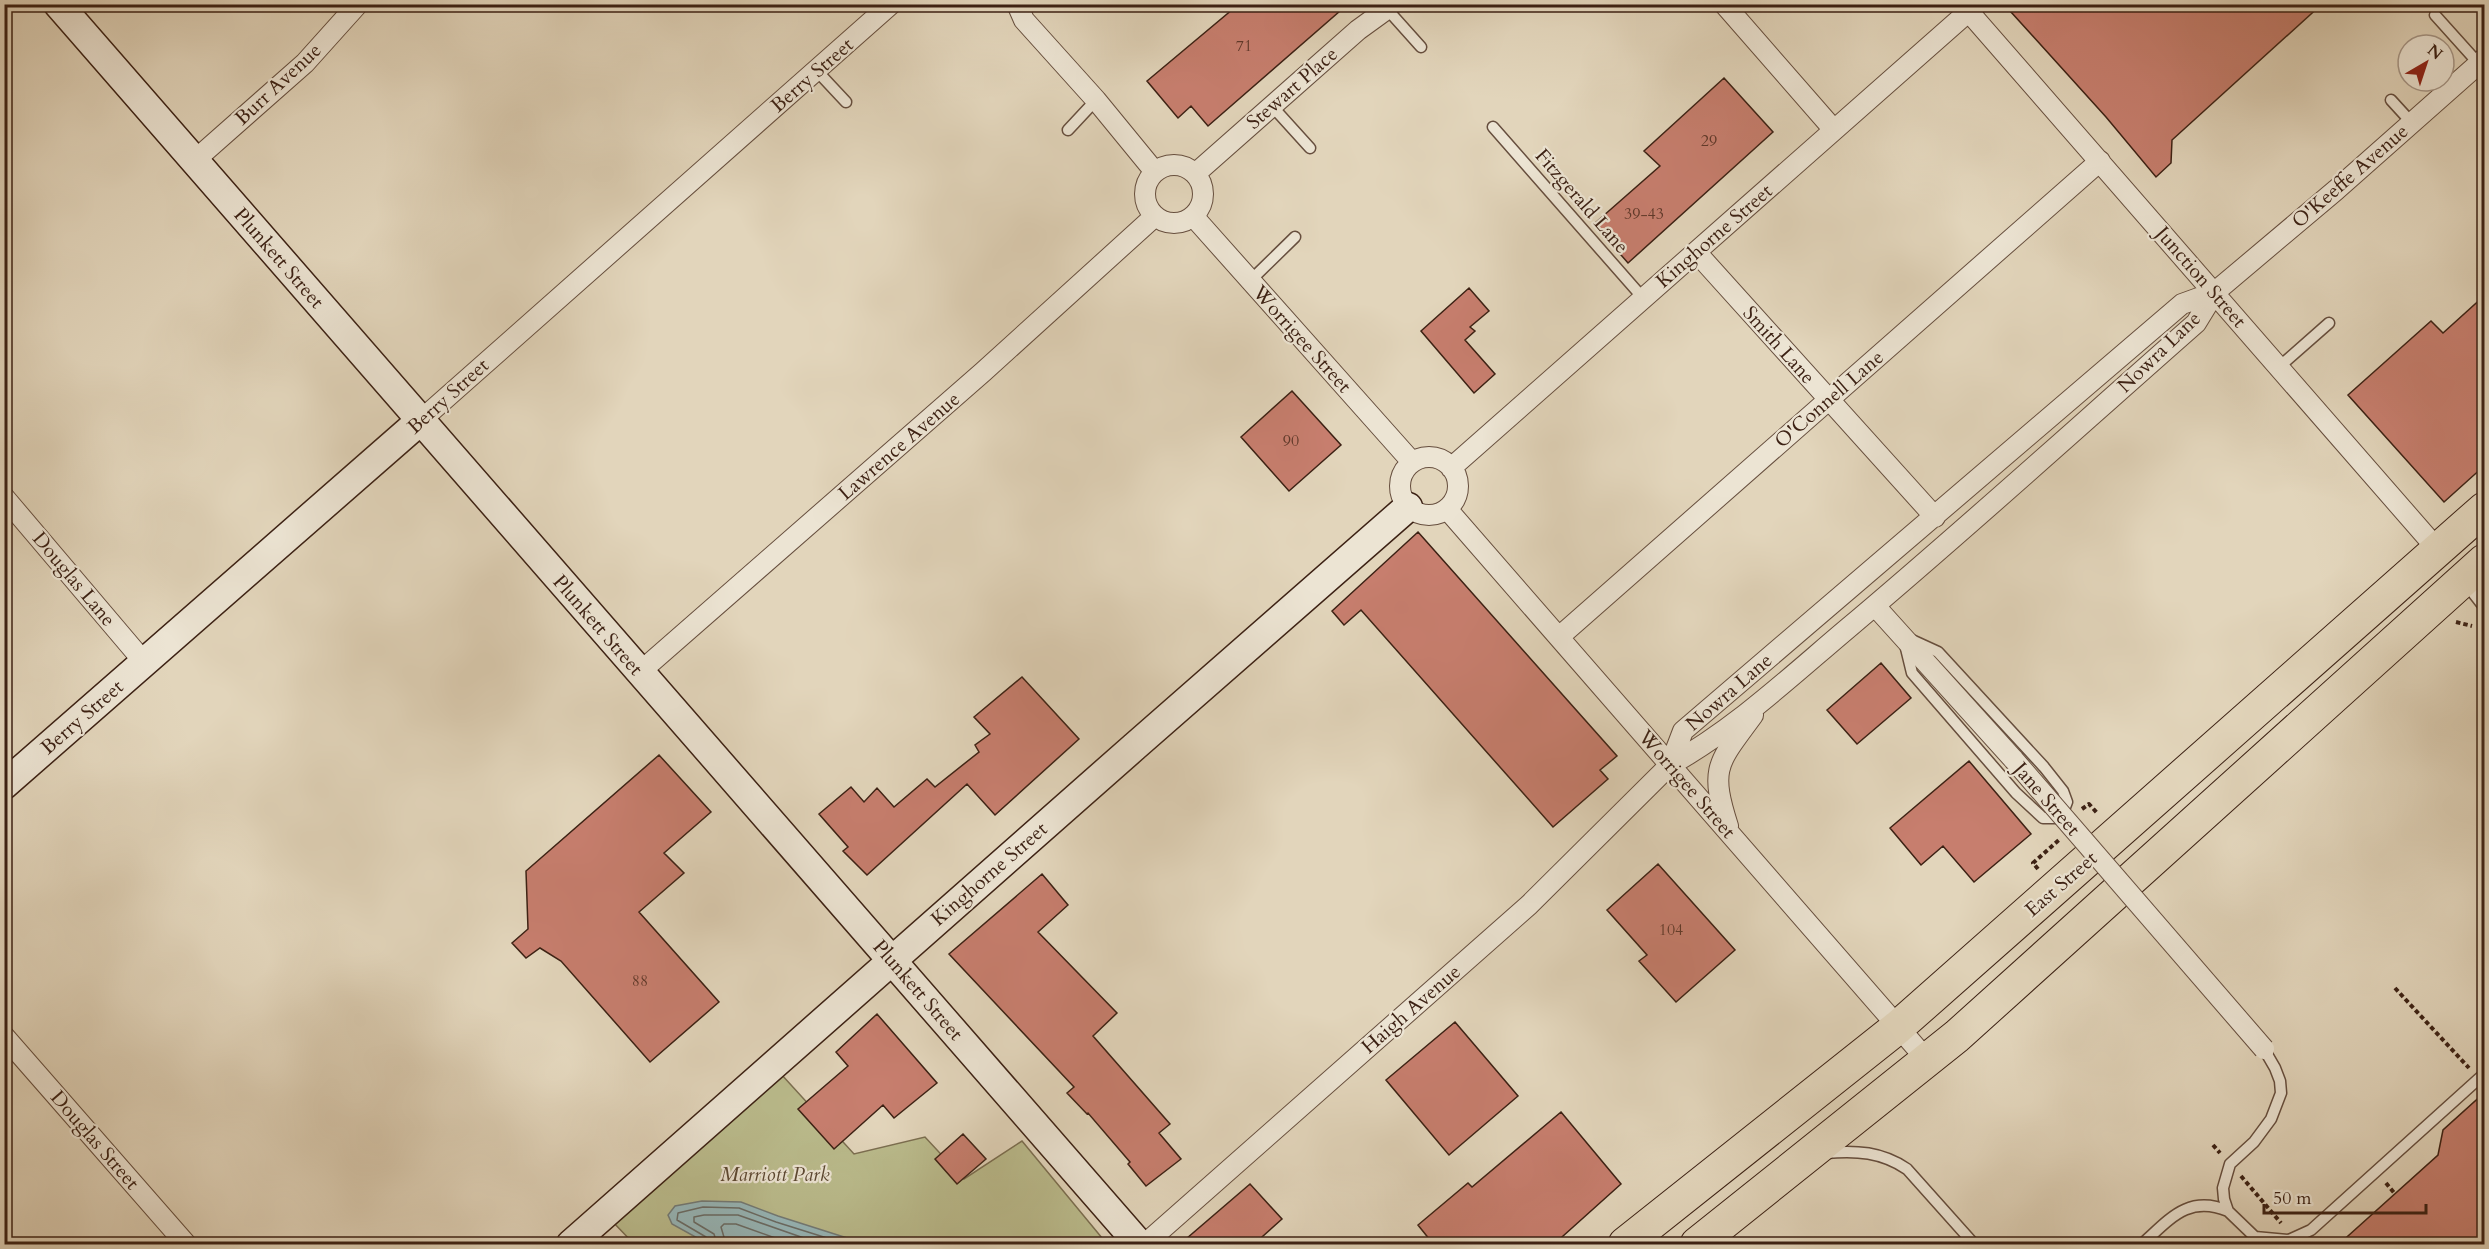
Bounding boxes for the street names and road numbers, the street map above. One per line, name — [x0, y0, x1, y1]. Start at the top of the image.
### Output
street label: Berry Street — [765, 31, 860, 118]
street label: Burr Avenue — [229, 37, 327, 131]
street label: Stewart Place — [1241, 41, 1343, 135]
street label: O'Keeffe Avenue — [2286, 118, 2414, 234]
street label: Fitzgerald Lane — [1529, 143, 1635, 259]
street label: Kinghorne Street — [1650, 177, 1779, 294]
street label: Plunkett Street — [228, 202, 331, 315]
street label: Junction Street — [2148, 218, 2253, 334]
street label: Worrigee Street — [1246, 279, 1358, 399]
street label: Smith Lane — [1737, 300, 1821, 390]
street label: Nowra Lane — [2111, 305, 2207, 399]
street label: O'Connell Lane — [1769, 344, 1889, 454]
street label: Berry Street — [401, 352, 495, 440]
street label: Lawrence Avenue — [832, 386, 966, 506]
street label: Douglas Lane — [26, 526, 122, 632]
street label: Plunkett Street — [547, 569, 650, 682]
street label: Nowra Lane — [1680, 647, 1778, 737]
street label: Berry Street — [35, 673, 130, 760]
street label: Worrigee Street — [1632, 723, 1742, 845]
street label: Jane Street — [2006, 754, 2087, 842]
street label: Kinghorne Street — [925, 815, 1054, 932]
street label: East Street — [2019, 845, 2103, 923]
street label: Plunkett Street — [867, 934, 970, 1047]
street label: Haigh Avenue — [1356, 958, 1466, 1060]
street label: Douglas Street — [44, 1085, 146, 1196]

